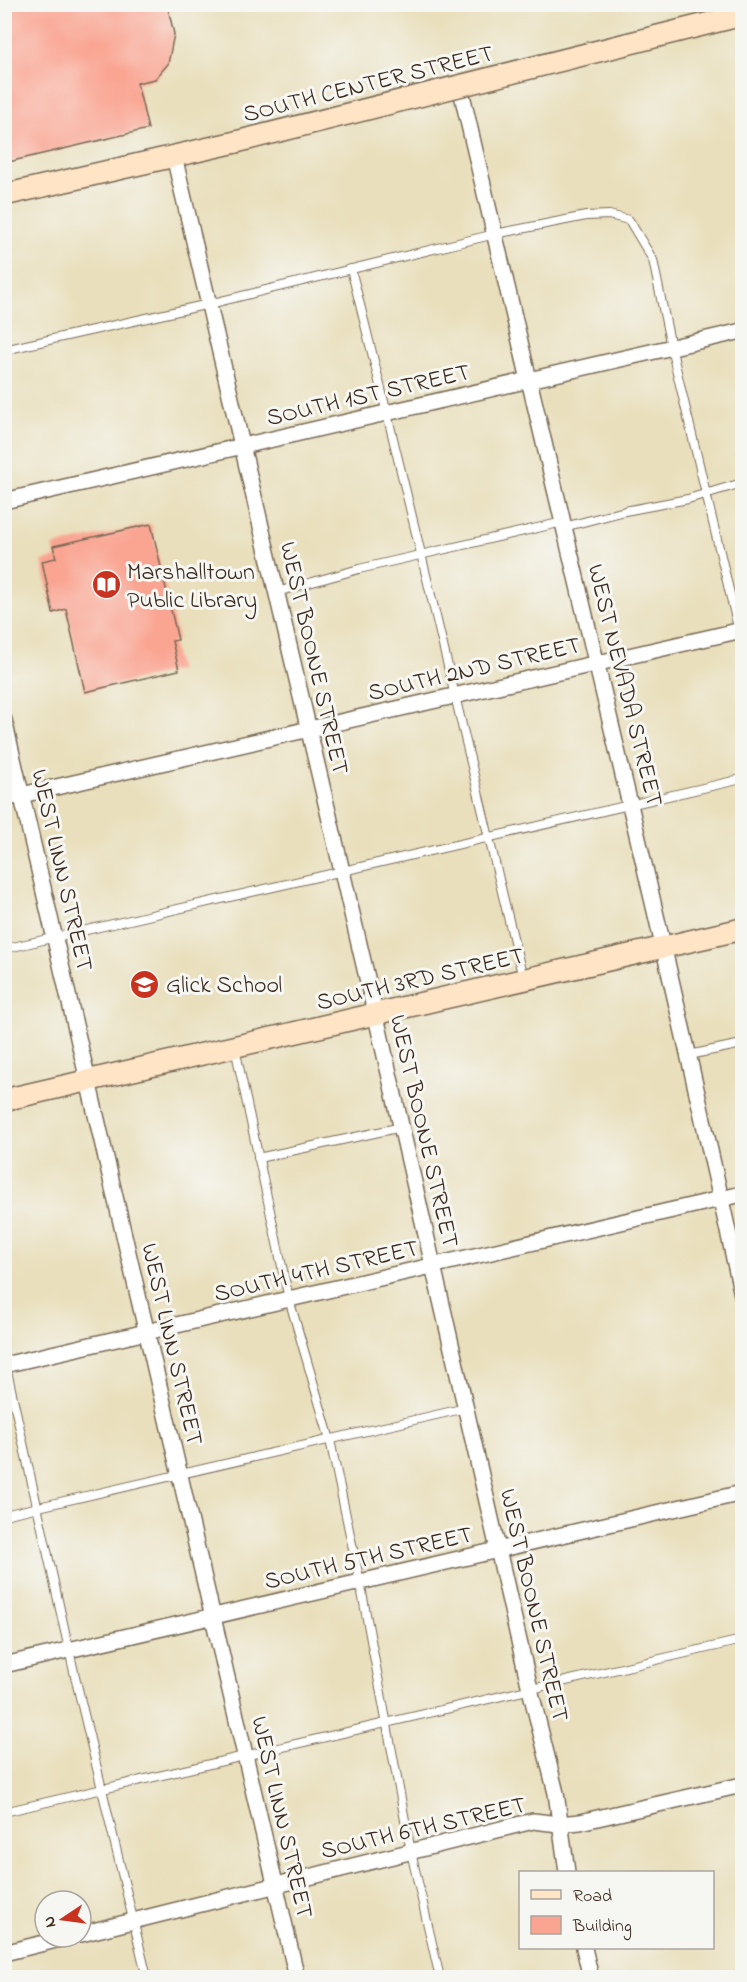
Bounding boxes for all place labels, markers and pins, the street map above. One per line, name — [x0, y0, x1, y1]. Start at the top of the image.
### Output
place label: Marshalltown Public Library — [127, 556, 257, 620]
library icon: Marshalltown Public Library — [90, 569, 122, 601]
school or university icon: Glick School — [129, 968, 161, 1000]
place label: Glick School — [166, 969, 282, 1004]

